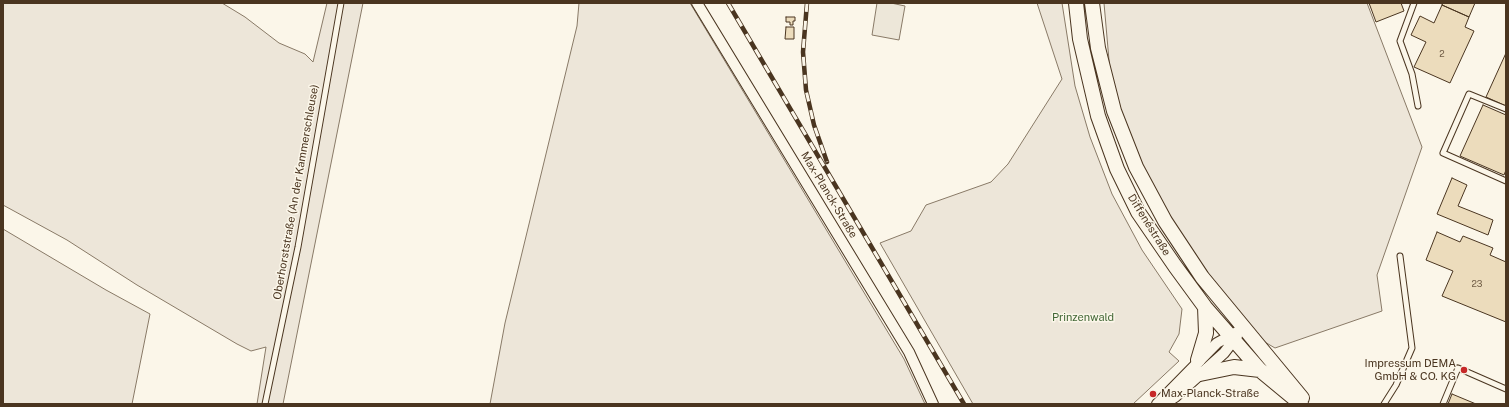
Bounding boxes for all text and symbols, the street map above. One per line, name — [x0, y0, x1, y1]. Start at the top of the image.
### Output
house number: 2 — [1439, 49, 1445, 59]
street label: Oberhorststraße (An der Kammerschleuse) — [271, 83, 321, 301]
street label: Max-Planck-Straße — [798, 149, 860, 241]
street label: Diffenéstraße — [1125, 192, 1173, 258]
house number: 23 — [1471, 279, 1483, 289]
park label: Prinzenwald — [1052, 311, 1114, 325]
place label: Impressum DEMA GmbH & CO. KG — [1365, 357, 1456, 383]
marker: Impressum DEMA GmbH & CO. KG — [1459, 365, 1469, 375]
place label: Max-Planck-Straße — [1161, 387, 1259, 401]
marker: Max-Planck-Straße — [1148, 389, 1158, 399]

